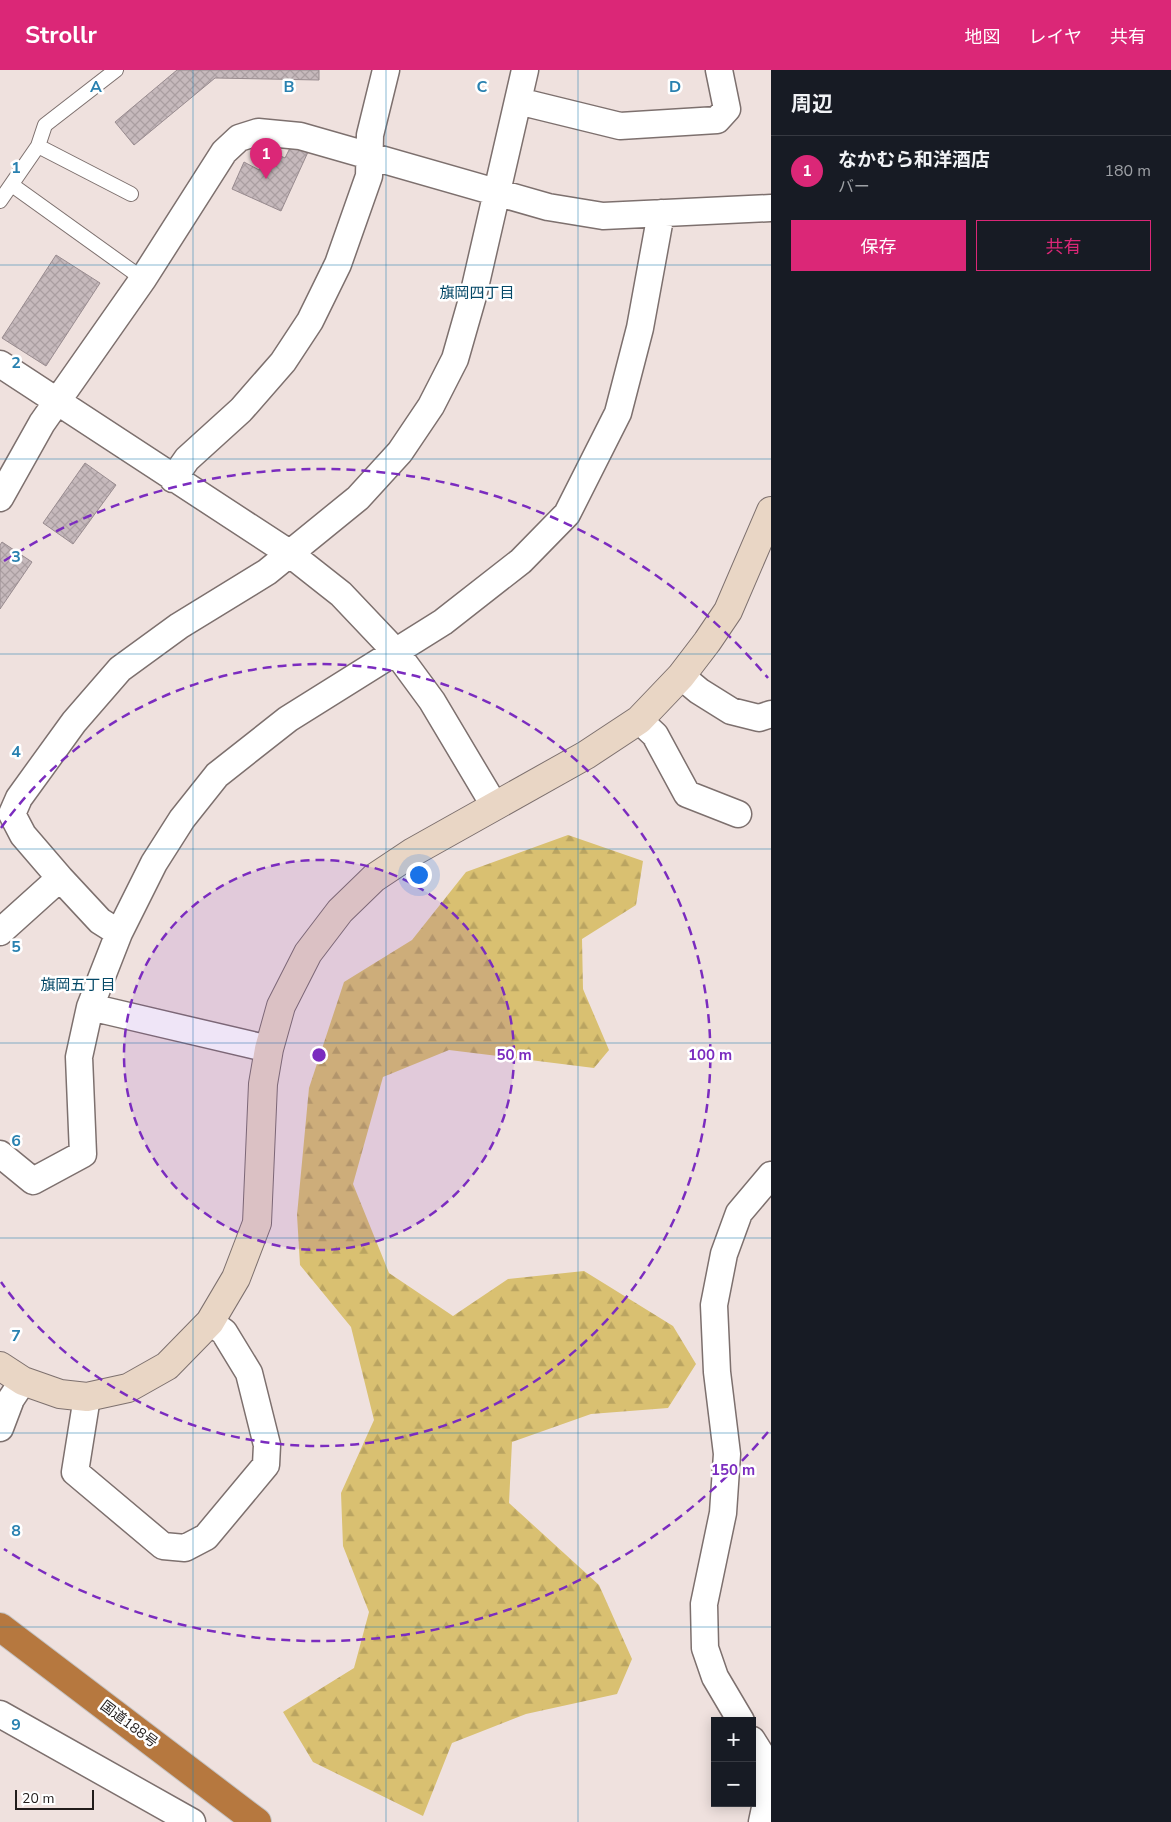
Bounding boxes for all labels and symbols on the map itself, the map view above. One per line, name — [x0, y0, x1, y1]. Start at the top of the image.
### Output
text: A — [90, 76, 102, 98]
text: B — [283, 76, 295, 98]
text: C — [477, 76, 488, 98]
text: D — [669, 76, 681, 98]
pin: 1 — [250, 138, 282, 179]
text: 1 — [11, 157, 21, 179]
district label: 旗岡四丁目 — [439, 283, 515, 303]
text: 2 — [11, 352, 21, 374]
text: 3 — [11, 546, 21, 568]
text: 4 — [11, 741, 21, 763]
your location — [406, 862, 432, 888]
text: 5 — [11, 936, 21, 958]
district label: 旗岡五丁目 — [40, 975, 116, 995]
text: 50 m — [496, 1045, 532, 1065]
text: 100 m — [688, 1045, 732, 1065]
centre of rings — [310, 1046, 328, 1064]
text: 6 — [11, 1130, 21, 1152]
text: 7 — [11, 1325, 21, 1347]
text: 150 m — [711, 1460, 755, 1480]
text: 8 — [11, 1520, 21, 1542]
street label: 国道188号 — [96, 1696, 162, 1752]
text: 9 — [11, 1714, 21, 1736]
scale bar — [15, 1787, 94, 1810]

